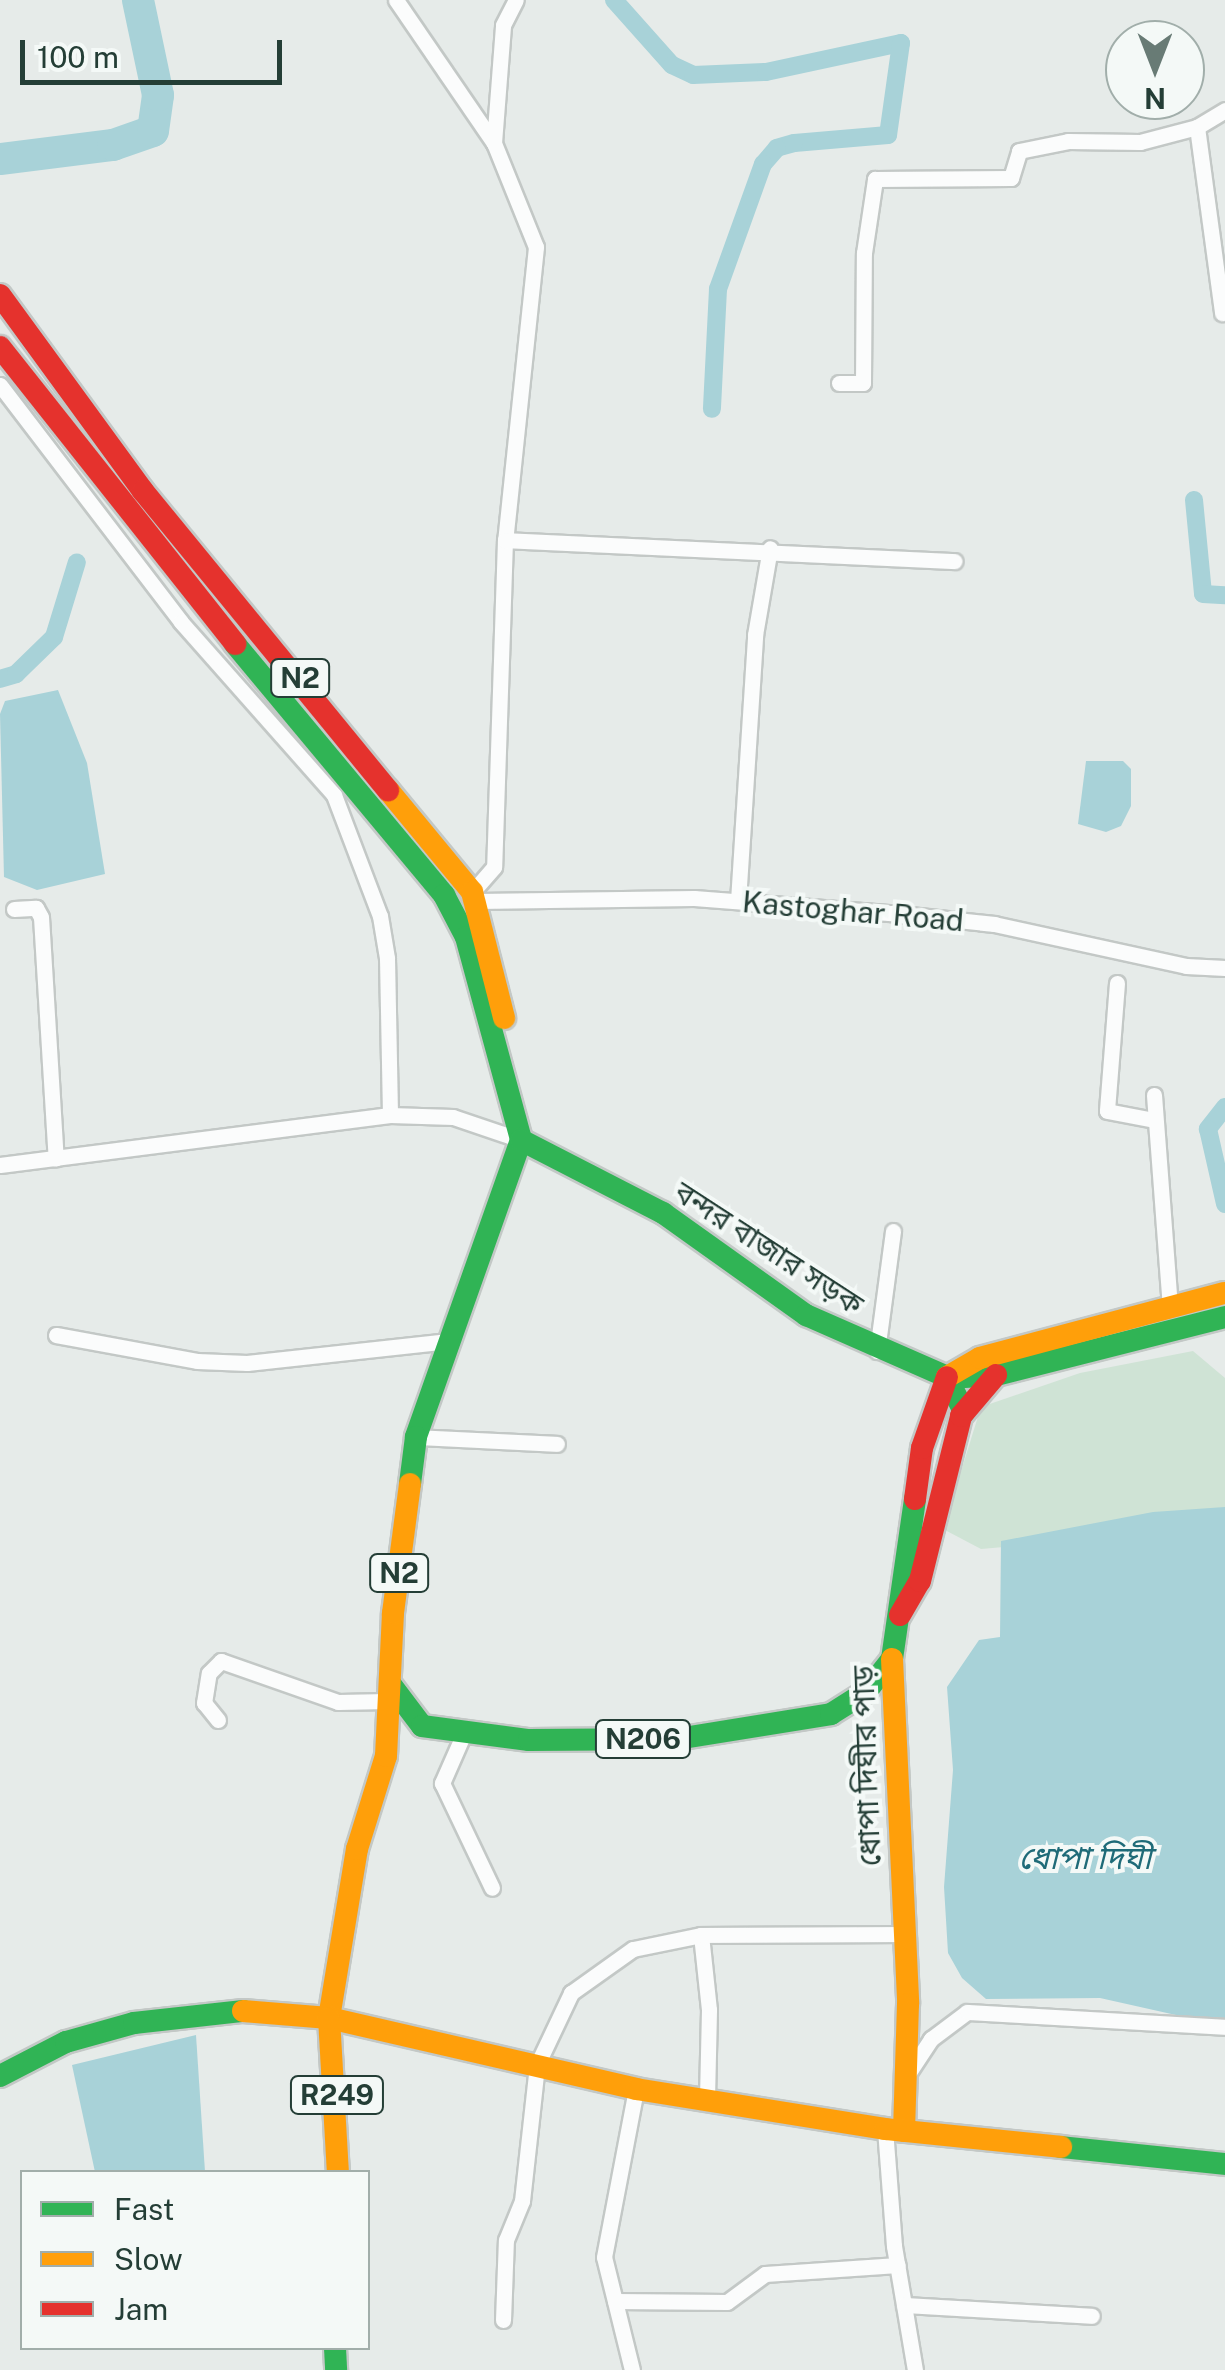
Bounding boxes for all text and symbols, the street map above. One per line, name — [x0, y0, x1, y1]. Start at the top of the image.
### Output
scale bar — [25, 20, 288, 82]
north arrow — [1105, 20, 1205, 120]
text: 100 m — [37, 39, 119, 75]
text: N — [1144, 82, 1166, 115]
road number: N2 — [270, 655, 330, 701]
street label: Kastoghar Road — [741, 883, 965, 939]
street label: বন্দর বাজার সড়ক — [668, 1174, 870, 1322]
road number: N2 — [369, 1550, 429, 1596]
street label: ধোপা দিঘীর পাড় — [845, 1665, 887, 1867]
road number: N206 — [593, 1716, 693, 1762]
water label: ধোপা দিঘী — [1019, 1839, 1151, 1877]
road number: R249 — [290, 2072, 384, 2118]
legend — [20, 2170, 370, 2350]
text: Fast — [114, 2191, 174, 2227]
text: Slow — [114, 2241, 183, 2277]
text: Jam — [114, 2291, 168, 2327]

